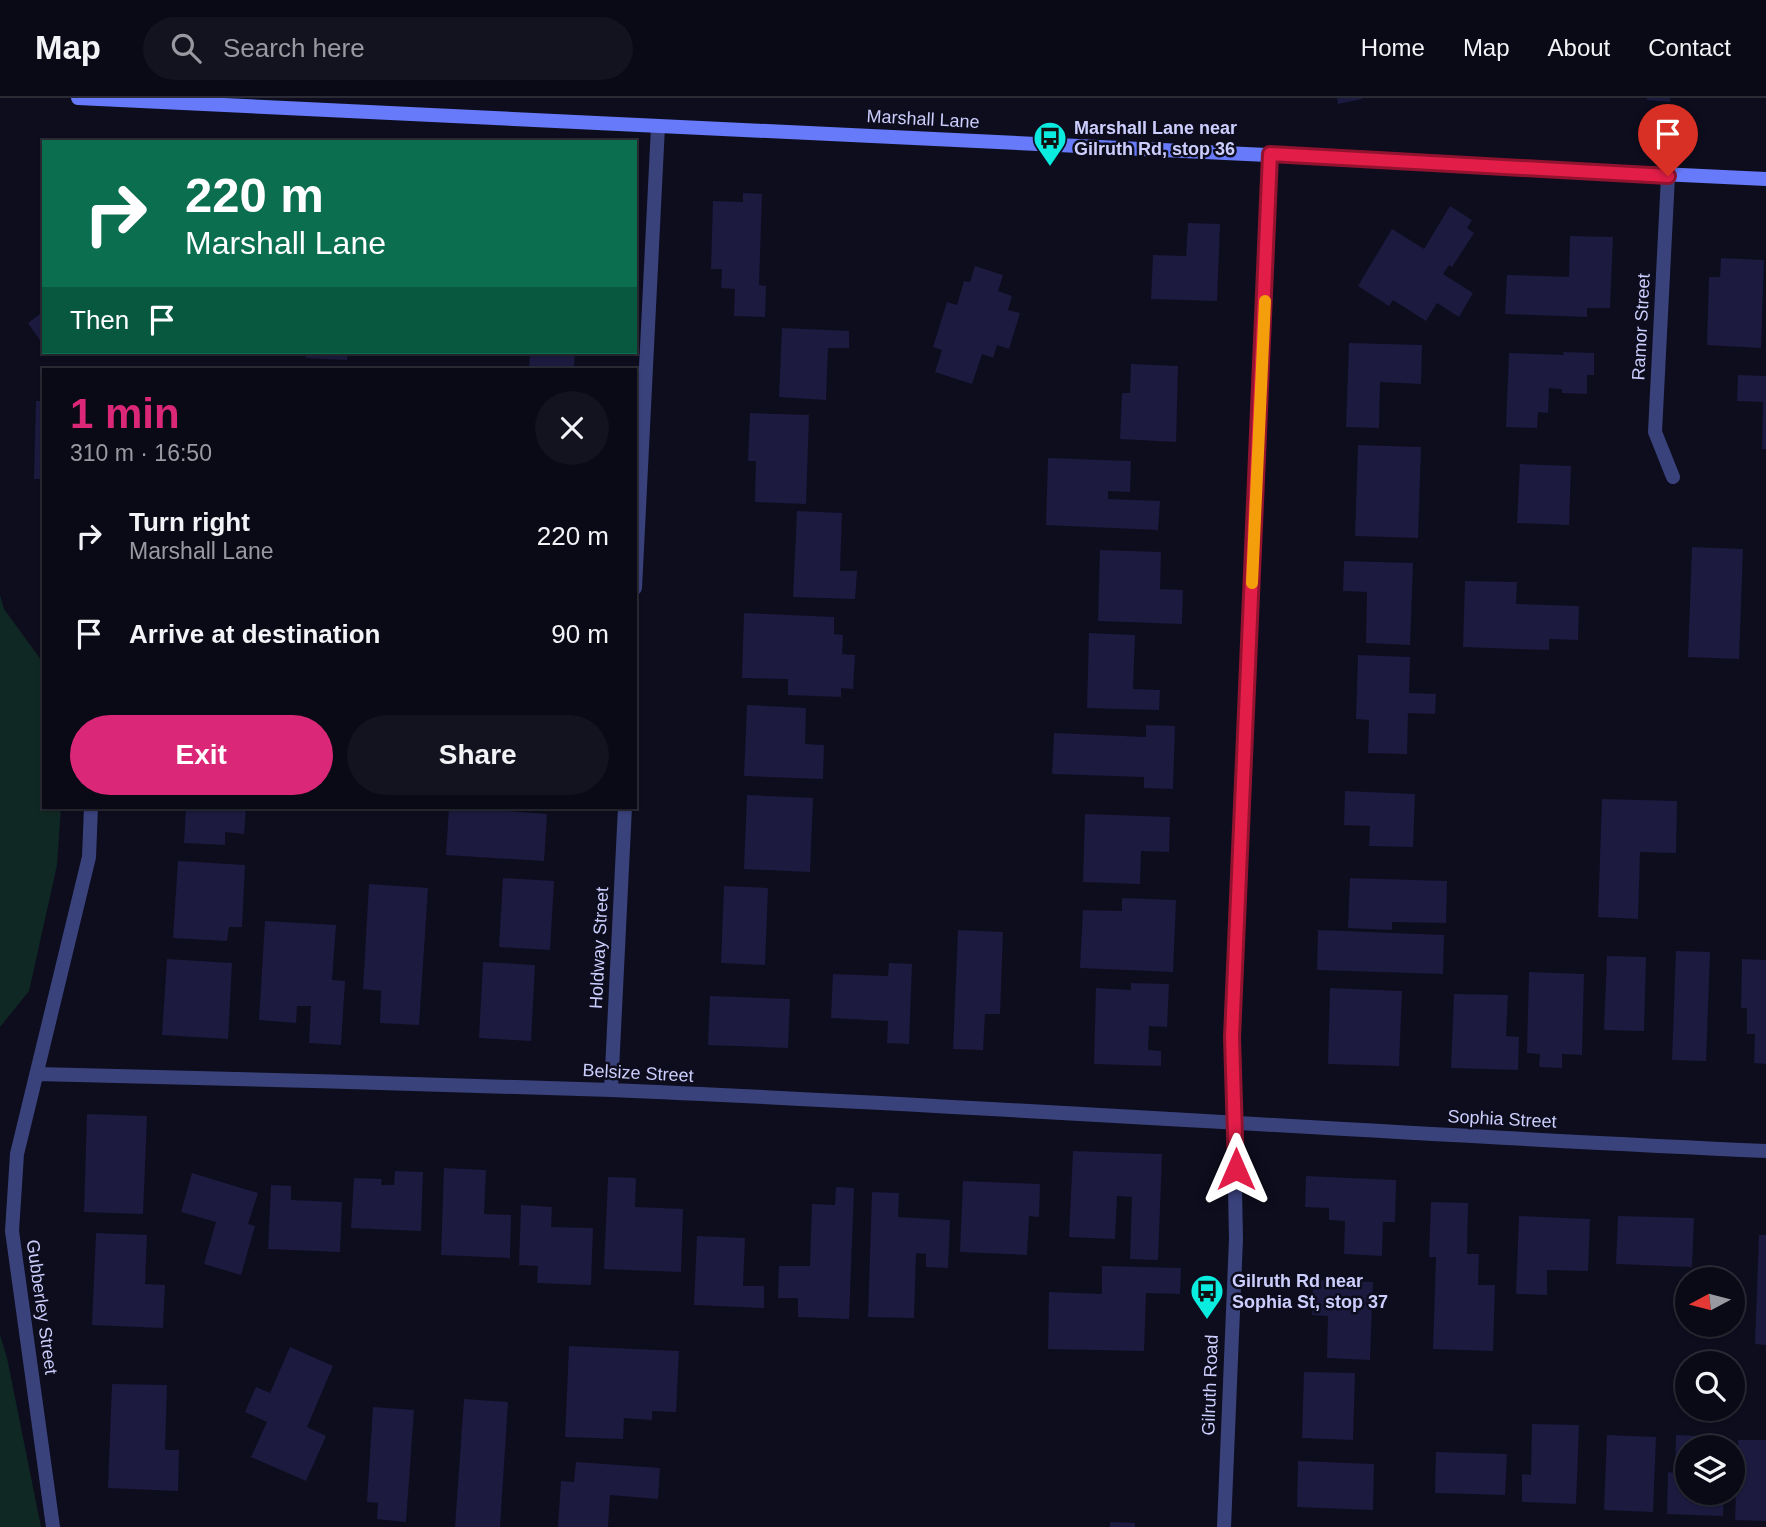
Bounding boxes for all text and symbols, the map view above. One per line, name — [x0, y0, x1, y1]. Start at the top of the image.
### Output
search box — [143, 17, 633, 80]
text: Map — [35, 29, 101, 66]
icon: search — [167, 29, 205, 67]
text: Search here — [223, 33, 365, 63]
text: Home — [1361, 34, 1425, 61]
text: Map — [1463, 34, 1510, 61]
text: About — [1548, 34, 1610, 61]
text: Contact — [1648, 34, 1731, 61]
pin — [1638, 104, 1698, 176]
street label: Marshall Lane — [866, 106, 980, 132]
icon: arrive — [1649, 115, 1687, 153]
place label: Marshall Lane near Gilruth Rd, stop 36 — [1074, 118, 1237, 159]
bus stop icon: Marshall Lane near Gilruth Rd, stop 36 — [1031, 119, 1069, 168]
icon: right — [70, 168, 161, 259]
text: 220 m — [185, 168, 324, 222]
text: Marshall Lane — [185, 225, 386, 261]
street label: Ramor Street — [1628, 273, 1654, 381]
icon: arrive — [143, 301, 181, 339]
text: Then — [70, 305, 129, 335]
text: 1 min — [70, 390, 180, 437]
button: close — [535, 391, 609, 465]
text: 310 m · 16:50 — [70, 440, 212, 466]
text: Turn right — [129, 507, 250, 537]
icon: right — [70, 517, 108, 555]
text: 220 m — [537, 521, 609, 551]
text: Marshall Lane — [129, 538, 273, 564]
icon: arrive — [70, 615, 108, 653]
text: Arrive at destination — [129, 619, 380, 649]
text: 90 m — [551, 619, 609, 649]
button: Exit — [70, 715, 333, 795]
button: Share — [347, 715, 609, 795]
street label: Holdway Street — [586, 887, 612, 1009]
street label: Belsize Street — [582, 1060, 694, 1086]
street label: Sophia Street — [1447, 1106, 1557, 1132]
position arrow — [1199, 1132, 1273, 1206]
street label: Gubberley Street — [23, 1238, 61, 1376]
north arrow — [1675, 1267, 1745, 1337]
map controls — [1675, 1267, 1745, 1505]
place label: Gilruth Rd near Sophia St, stop 37 — [1232, 1271, 1388, 1312]
bus stop icon: Gilruth Rd near Sophia St, stop 37 — [1188, 1272, 1226, 1321]
street label: Gilruth Road — [1198, 1334, 1222, 1436]
button: search — [1675, 1351, 1745, 1421]
button: layers — [1675, 1435, 1745, 1505]

